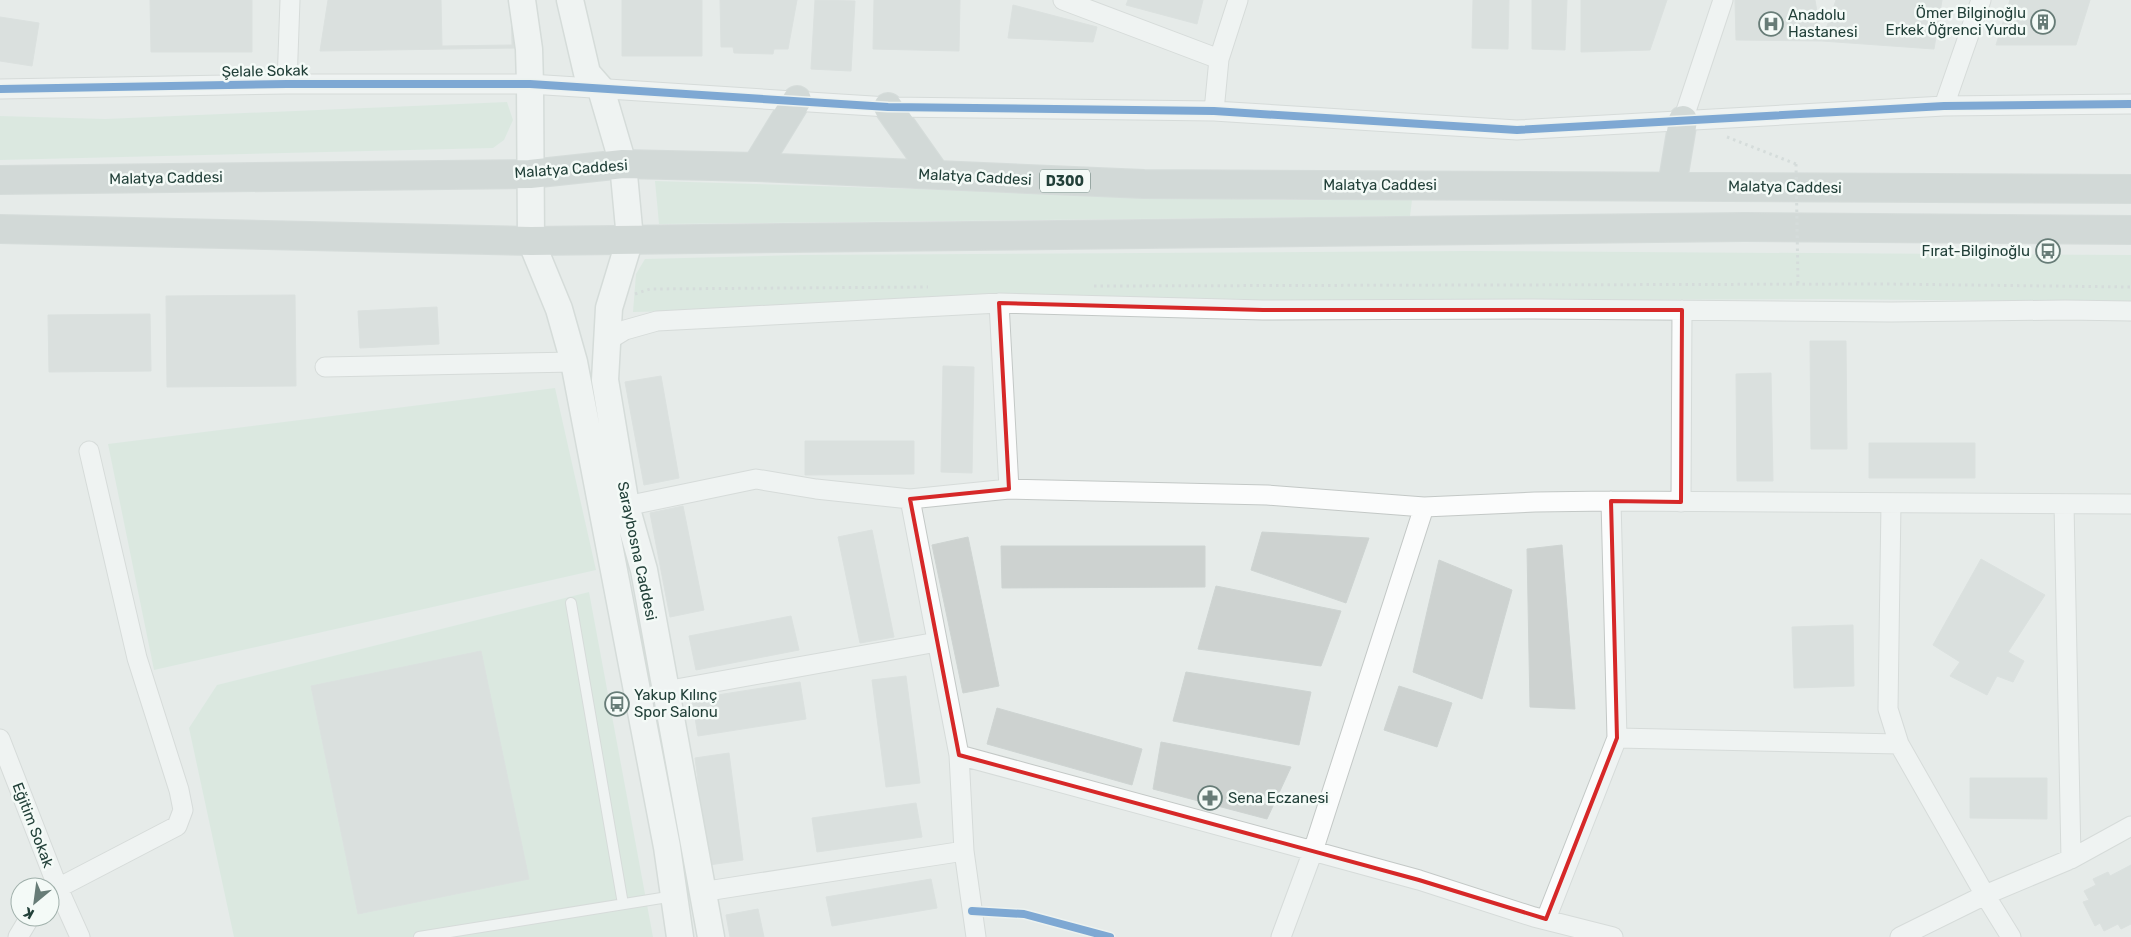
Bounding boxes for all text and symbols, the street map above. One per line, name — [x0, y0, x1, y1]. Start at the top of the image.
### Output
place label: Ömer Bilginoğlu Erkek Öğrenci Yurdu — [1886, 4, 2026, 39]
place label: Anadolu Hastanesi — [1788, 6, 1858, 41]
building icon: Ömer Bilginoğlu Erkek Öğrenci Yurdu — [2030, 9, 2056, 35]
hospital icon: Anadolu Hastanesi — [1758, 11, 1784, 37]
street label: Şelale Sokak — [221, 61, 309, 81]
street label: Malatya Caddesi — [514, 156, 628, 182]
street label: Malatya Caddesi — [918, 165, 1032, 189]
street label: Malatya Caddesi — [109, 168, 223, 188]
road number: D300 — [1040, 170, 1090, 192]
street label: Malatya Caddesi — [1323, 176, 1437, 194]
street label: Malatya Caddesi — [1728, 177, 1842, 197]
bus stop icon: Fırat-Bilginoğlu — [2035, 238, 2061, 264]
place label: Fırat-Bilginoğlu — [1922, 242, 2030, 260]
street label: Saraybosna Caddesi — [613, 480, 661, 622]
place label: Yakup Kılınç Spor Salonu — [634, 686, 718, 721]
bus stop icon: Yakup Kılınç Spor Salonu — [604, 691, 630, 717]
street label: Eğitim Sokak — [9, 780, 58, 870]
pharmacy icon: Sena Eczanesi — [1197, 785, 1223, 811]
place label: Sena Eczanesi — [1228, 789, 1329, 807]
north arrow — [10, 877, 60, 927]
text: K — [20, 903, 37, 923]

